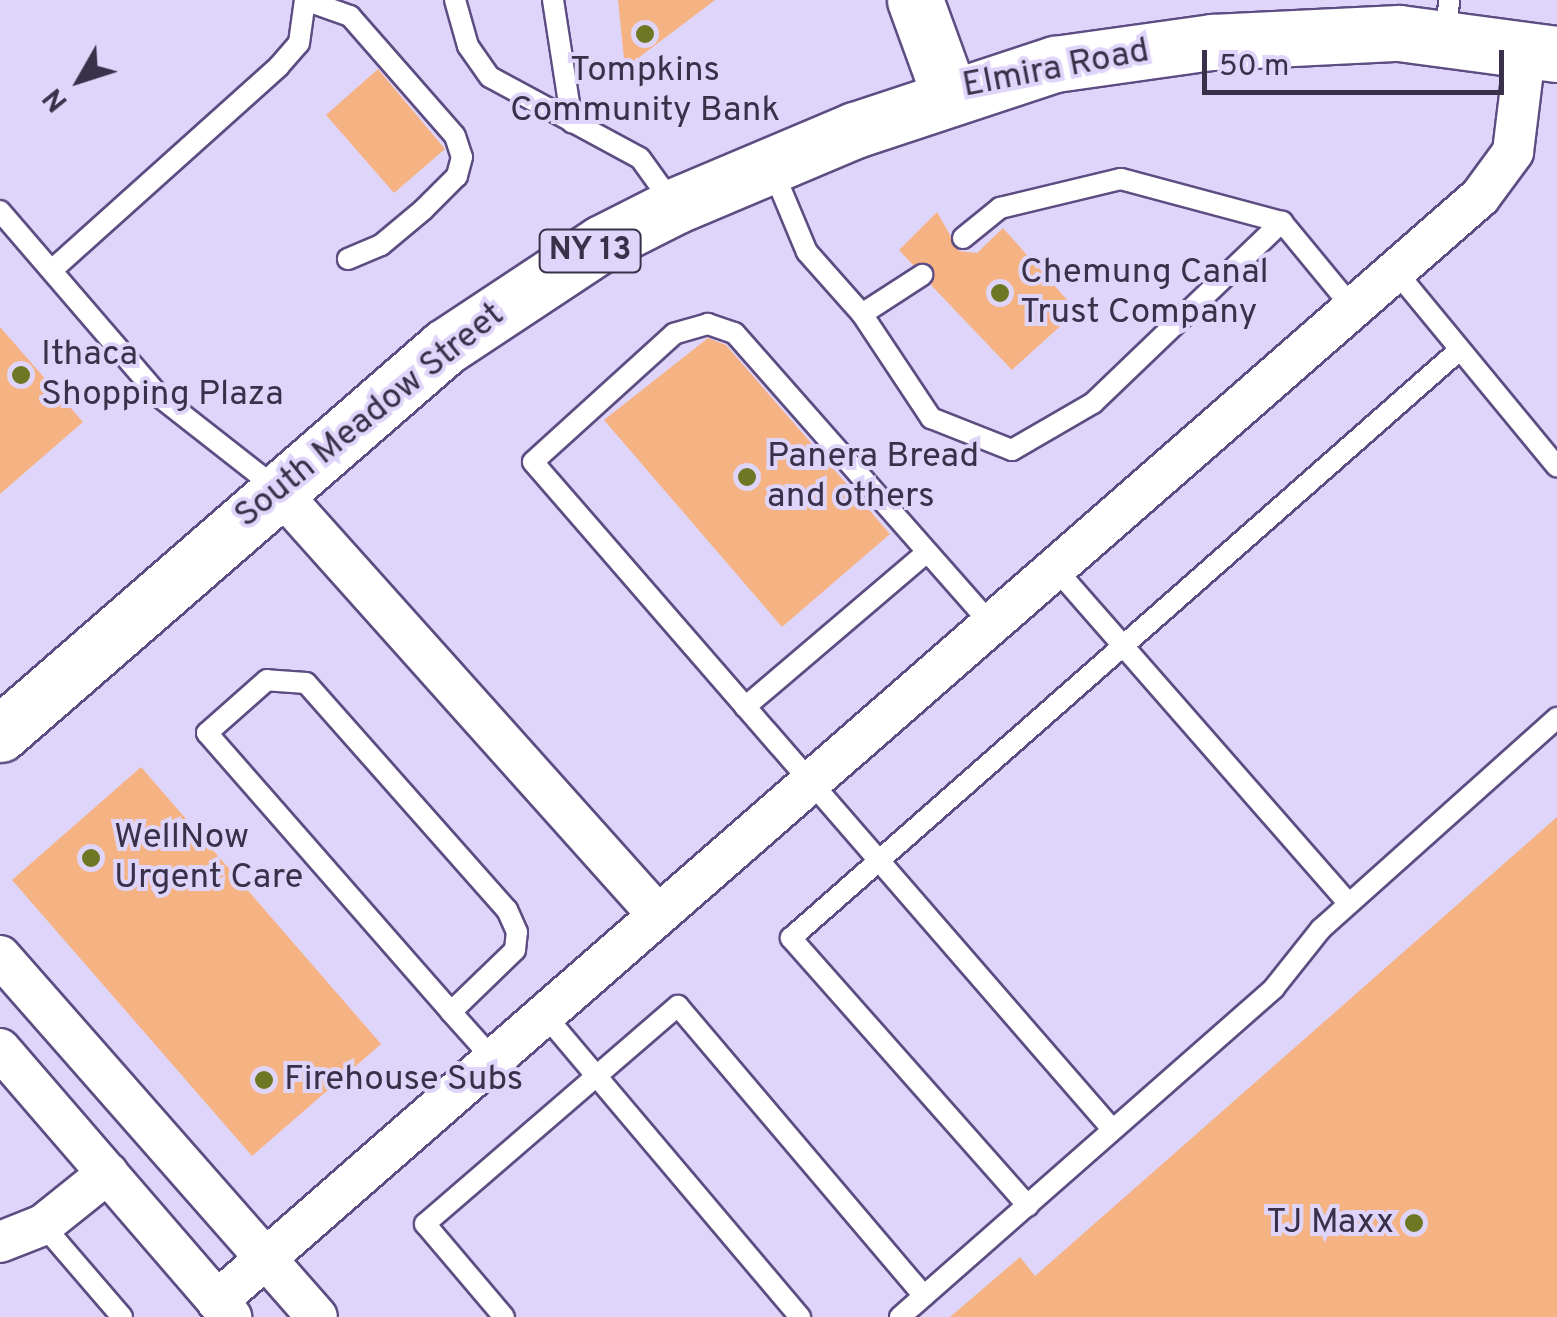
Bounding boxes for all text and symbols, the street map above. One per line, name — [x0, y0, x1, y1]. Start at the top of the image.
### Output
marker: Tompkins Community Bank — [634, 23, 656, 45]
north arrow — [30, 30, 130, 130]
street label: Elmira Road — [959, 30, 1153, 108]
scale bar — [1207, 30, 1510, 92]
text: 50 m — [1219, 49, 1289, 86]
place label: Tompkins Community Bank — [510, 50, 780, 132]
text: N — [36, 80, 77, 118]
road number: NY 13 — [538, 224, 642, 278]
place label: Chemung Canal Trust Company — [1020, 252, 1269, 334]
marker: Chemung Canal Trust Company — [989, 282, 1011, 304]
street label: South Meadow Street — [227, 294, 513, 538]
place label: Ithaca Shopping Plaza — [41, 334, 284, 416]
marker: Ithaca Shopping Plaza — [10, 364, 32, 386]
place label: Panera Bread and others — [767, 436, 979, 518]
marker: Panera Bread and others — [736, 466, 758, 488]
place label: WellNow Urgent Care — [114, 817, 303, 899]
marker: WellNow Urgent Care — [78, 845, 104, 871]
place label: Firehouse Subs — [284, 1059, 523, 1101]
marker: Firehouse Subs — [253, 1069, 275, 1091]
place label: TJ Maxx — [1266, 1202, 1394, 1244]
marker: TJ Maxx — [1403, 1212, 1425, 1234]

